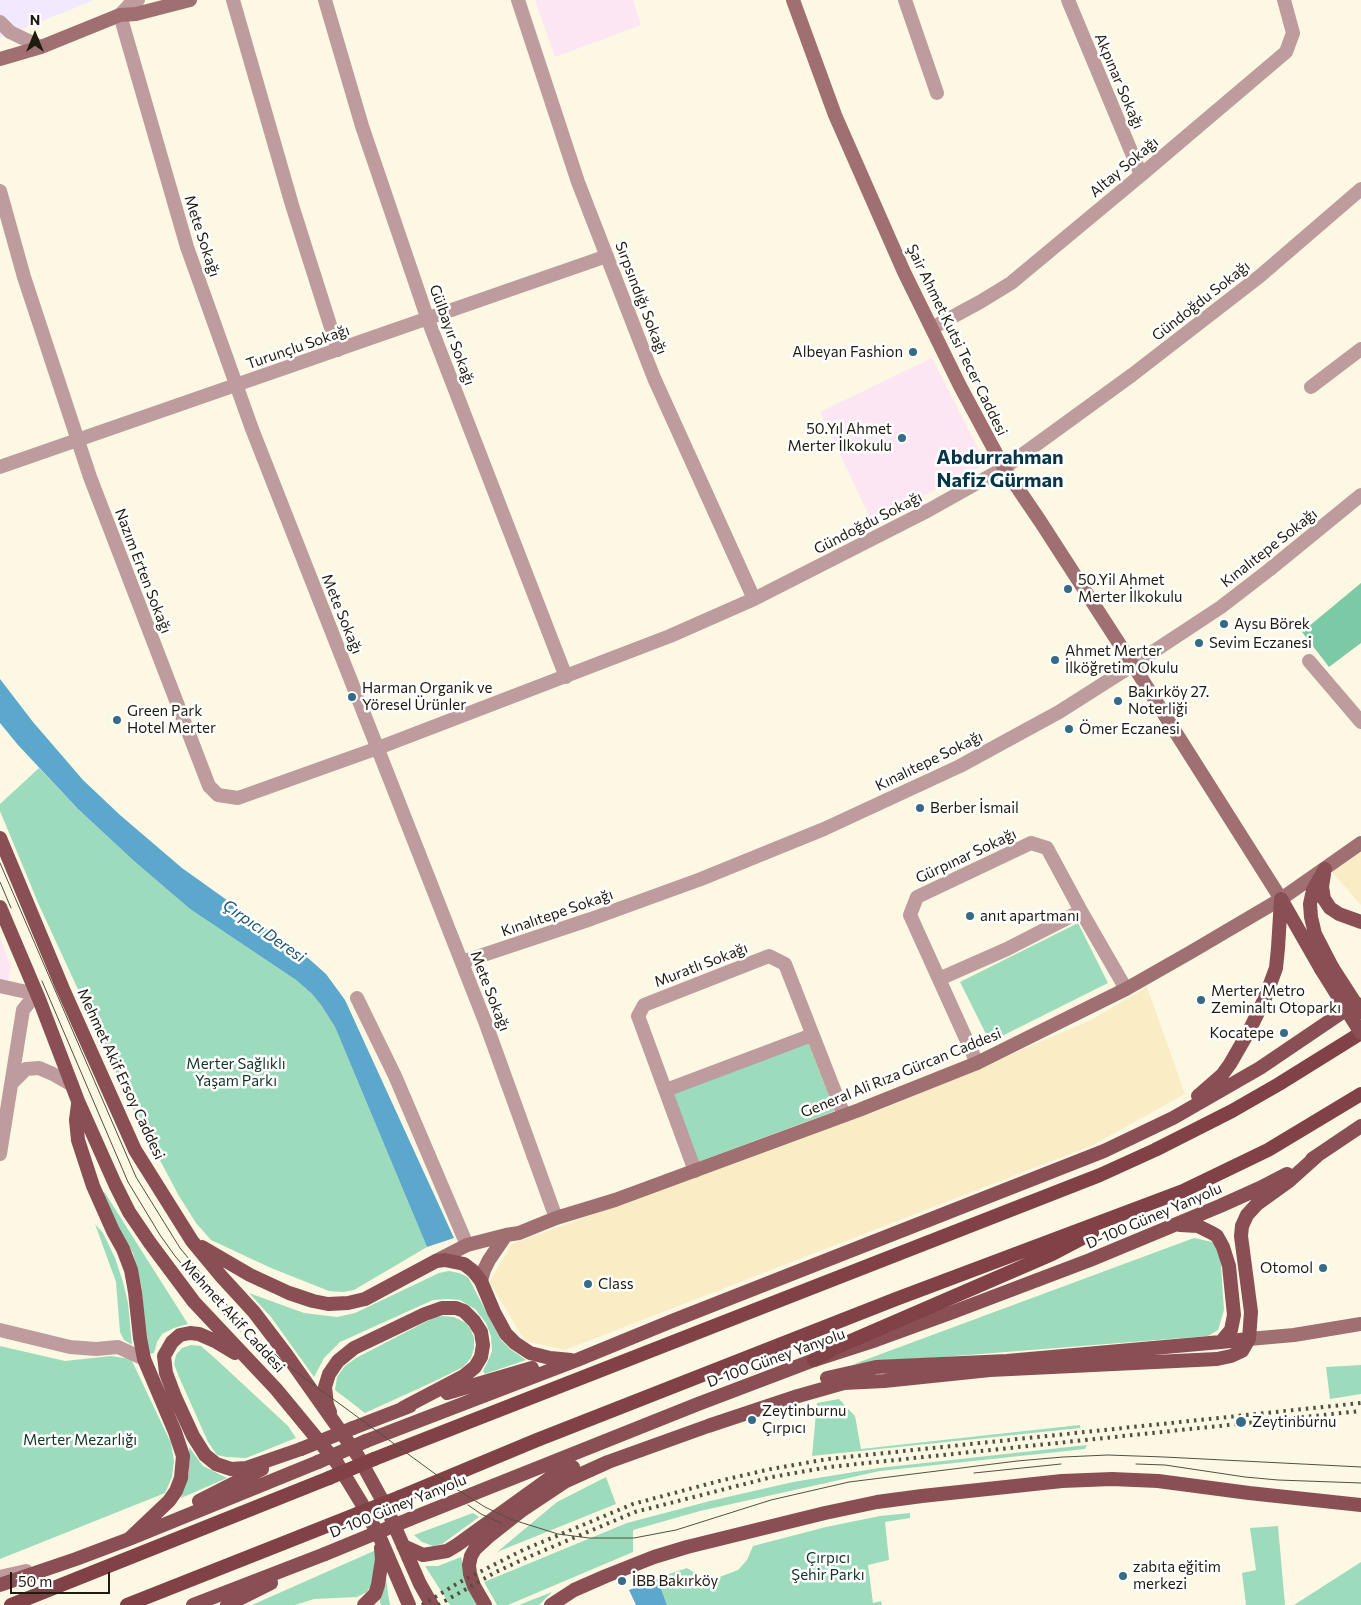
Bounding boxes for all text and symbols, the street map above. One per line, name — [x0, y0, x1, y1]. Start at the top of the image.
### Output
north arrow — [10, 10, 60, 60]
text: N — [30, 11, 40, 28]
street label: Akpınar Sokağı — [1091, 30, 1147, 132]
street label: Altay Sokağı — [1086, 133, 1162, 201]
street label: Mete Sokağı — [180, 193, 224, 279]
street label: Sırpsındığı Sokağı — [611, 239, 671, 357]
street label: Şair Ahmet Kutsi Tecer Caddesi — [903, 241, 1011, 439]
street label: Gündoğdu Sokağı — [1148, 257, 1254, 345]
street label: Gülbayır Sokağı — [425, 282, 479, 388]
street label: Turunçlu Sokağı — [244, 321, 352, 373]
place label: Albeyan Fashion — [792, 343, 903, 361]
marker: Albeyan Fashion — [907, 346, 919, 358]
place label: 50.Yıl Ahmet Merter İlkokulu — [788, 420, 892, 455]
marker: 50.Yıl Ahmet Merter İlkokulu — [896, 432, 908, 444]
district label: Abdurrahman Nafiz Gürman — [936, 445, 1064, 492]
street label: Gündoğdu Sokağı — [811, 488, 925, 558]
street label: Kınalıtepe Sokağı — [1217, 505, 1321, 591]
street label: Nazım Erten Sokağı — [111, 506, 175, 636]
street label: Mete Sokağı — [318, 571, 366, 657]
place label: 50.Yil Ahmet Merter İlkokulu — [1078, 571, 1182, 606]
marker: 50.Yil Ahmet Merter İlkokulu — [1062, 583, 1074, 595]
place label: Aysu Börek — [1234, 615, 1310, 633]
marker: Aysu Börek — [1218, 618, 1230, 630]
place label: Sevim Eczanesi — [1209, 634, 1312, 652]
marker: Sevim Eczanesi — [1193, 637, 1205, 649]
place label: Ahmet Merter İlköğretim Okulu — [1065, 642, 1178, 677]
marker: Ahmet Merter İlköğretim Okulu — [1049, 654, 1061, 666]
place label: Harman Organik ve Yöresel Ürünler — [362, 679, 492, 714]
place label: Bakırköy 27. Noterliği — [1128, 683, 1209, 718]
marker: Harman Organik ve Yöresel Ürünler — [346, 691, 358, 703]
marker: Bakırköy 27. Noterliği — [1112, 695, 1124, 707]
place label: Green Park Hotel Merter — [127, 702, 216, 737]
marker: Green Park Hotel Merter — [111, 714, 123, 726]
place label: Ömer Eczanesi — [1079, 720, 1180, 738]
marker: Ömer Eczanesi — [1063, 723, 1075, 735]
street label: Kınalıtepe Sokağı — [872, 727, 986, 795]
place label: Berber İsmail — [930, 799, 1019, 817]
marker: Berber İsmail — [914, 802, 926, 814]
street label: Gürpınar Sokağı — [913, 825, 1019, 887]
street label: Kınalıtepe Sokağı — [499, 885, 615, 941]
water label: Çırpıcı Deresi — [219, 896, 309, 966]
place label: anıt apartmanı — [980, 907, 1079, 925]
marker: anıt apartmanı — [964, 910, 976, 922]
street label: Muratlı Sokağı — [652, 939, 750, 991]
street label: Mete Sokağı — [466, 948, 514, 1034]
place label: Merter Metro Zeminaltı Otoparkı — [1211, 982, 1341, 1017]
street label: Mehmet Akif Ersoy Caddesi — [73, 986, 169, 1162]
marker: Merter Metro Zeminaltı Otoparkı — [1195, 994, 1207, 1006]
street label: General Ali Rıza Gürcan Caddesi — [798, 1024, 1004, 1122]
place label: Kocatepe — [1210, 1024, 1274, 1042]
marker: Kocatepe — [1278, 1027, 1290, 1039]
park label: Merter Sağlıklı Yaşam Parkı — [186, 1055, 286, 1090]
street label: D-100 Güney Yanyolu — [1083, 1179, 1225, 1253]
street label: Mehmet Akif Caddesi — [177, 1256, 289, 1376]
place label: Otomol — [1260, 1259, 1313, 1277]
marker: Otomol — [1317, 1262, 1329, 1274]
place label: Class — [598, 1275, 634, 1293]
marker: Class — [582, 1278, 594, 1290]
street label: D-100 Güney Yanyolu — [704, 1325, 848, 1391]
place label: Zeytinburnu Çırpıcı — [762, 1402, 846, 1437]
place label: Zeytinburnu — [1252, 1413, 1336, 1431]
marker: Zeytinburnu Çırpıcı — [746, 1414, 758, 1426]
marker: Zeytinburnu — [1234, 1415, 1248, 1429]
park label: Merter Mezarlığı — [23, 1431, 137, 1449]
street label: D-100 Güney Yanyolu — [327, 1470, 469, 1542]
park label: Çırpıcı Şehir Parkı — [791, 1549, 865, 1584]
place label: zabıta eğitim merkezi — [1133, 1558, 1221, 1593]
scale bar — [12, 1562, 112, 1594]
marker: zabıta eğitim merkezi — [1117, 1570, 1129, 1582]
text: 50 m — [18, 1572, 52, 1590]
place label: İBB Bakırköy — [632, 1572, 718, 1590]
marker: İBB Bakırköy — [616, 1575, 628, 1587]

